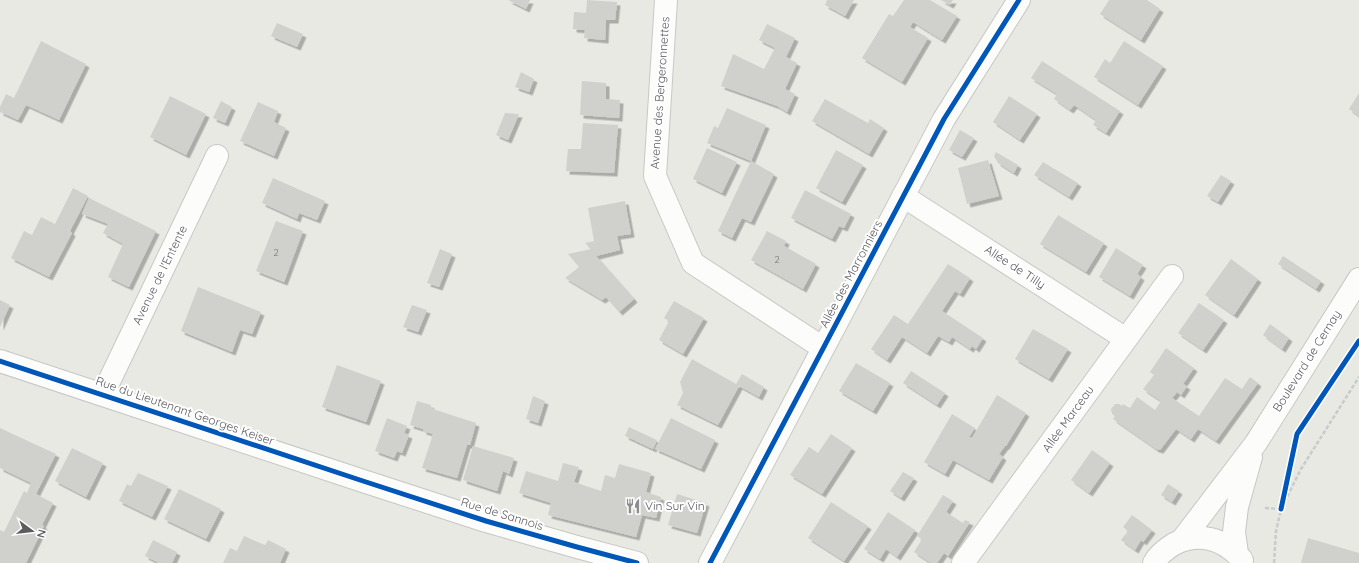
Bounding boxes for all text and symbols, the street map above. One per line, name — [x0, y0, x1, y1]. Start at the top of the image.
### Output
street label: Avenue des Bergeronnettes — [647, 16, 672, 170]
street label: Allée des Marronniers — [816, 217, 885, 330]
street label: Avenue de l'Entente — [129, 222, 190, 327]
street label: Allée de Tilly — [982, 241, 1048, 292]
house number: 2 — [273, 246, 279, 259]
house number: 2 — [774, 253, 780, 266]
street label: Boulevard de Cernay — [1269, 307, 1344, 414]
street label: Rue du Lieutenant Georges Keiser — [94, 373, 277, 448]
street label: Allée Marceau — [1038, 383, 1097, 455]
street label: Rue de Sannois — [459, 494, 546, 533]
restaurant icon: Vin Sur Vin — [624, 497, 642, 515]
place label: Vin Sur Vin — [645, 498, 705, 513]
north arrow — [12, 511, 52, 551]
text: N — [34, 528, 49, 539]

